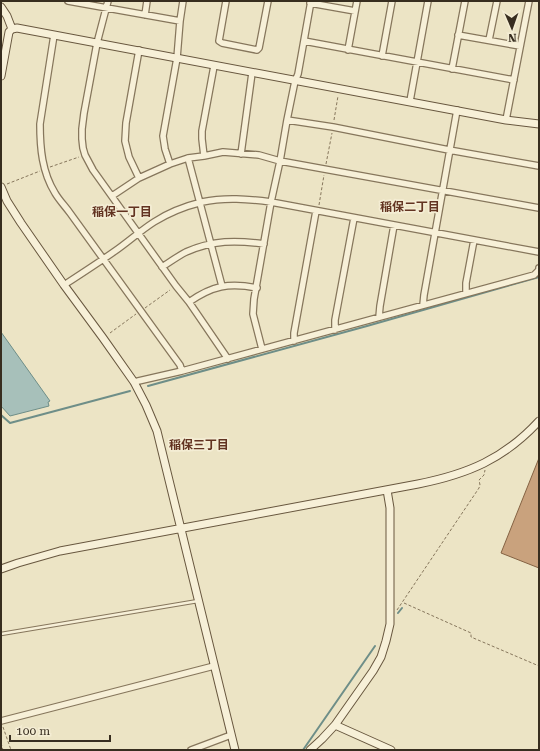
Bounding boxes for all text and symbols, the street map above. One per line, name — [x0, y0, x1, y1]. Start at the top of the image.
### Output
north arrow — [492, 8, 532, 48]
text: N — [507, 31, 517, 44]
district label: 稲保二丁目 — [380, 200, 440, 214]
district label: 稲保一丁目 — [92, 205, 152, 219]
district label: 稲保三丁目 — [169, 438, 229, 452]
scale bar — [10, 717, 110, 743]
text: 100 m — [16, 724, 50, 738]

